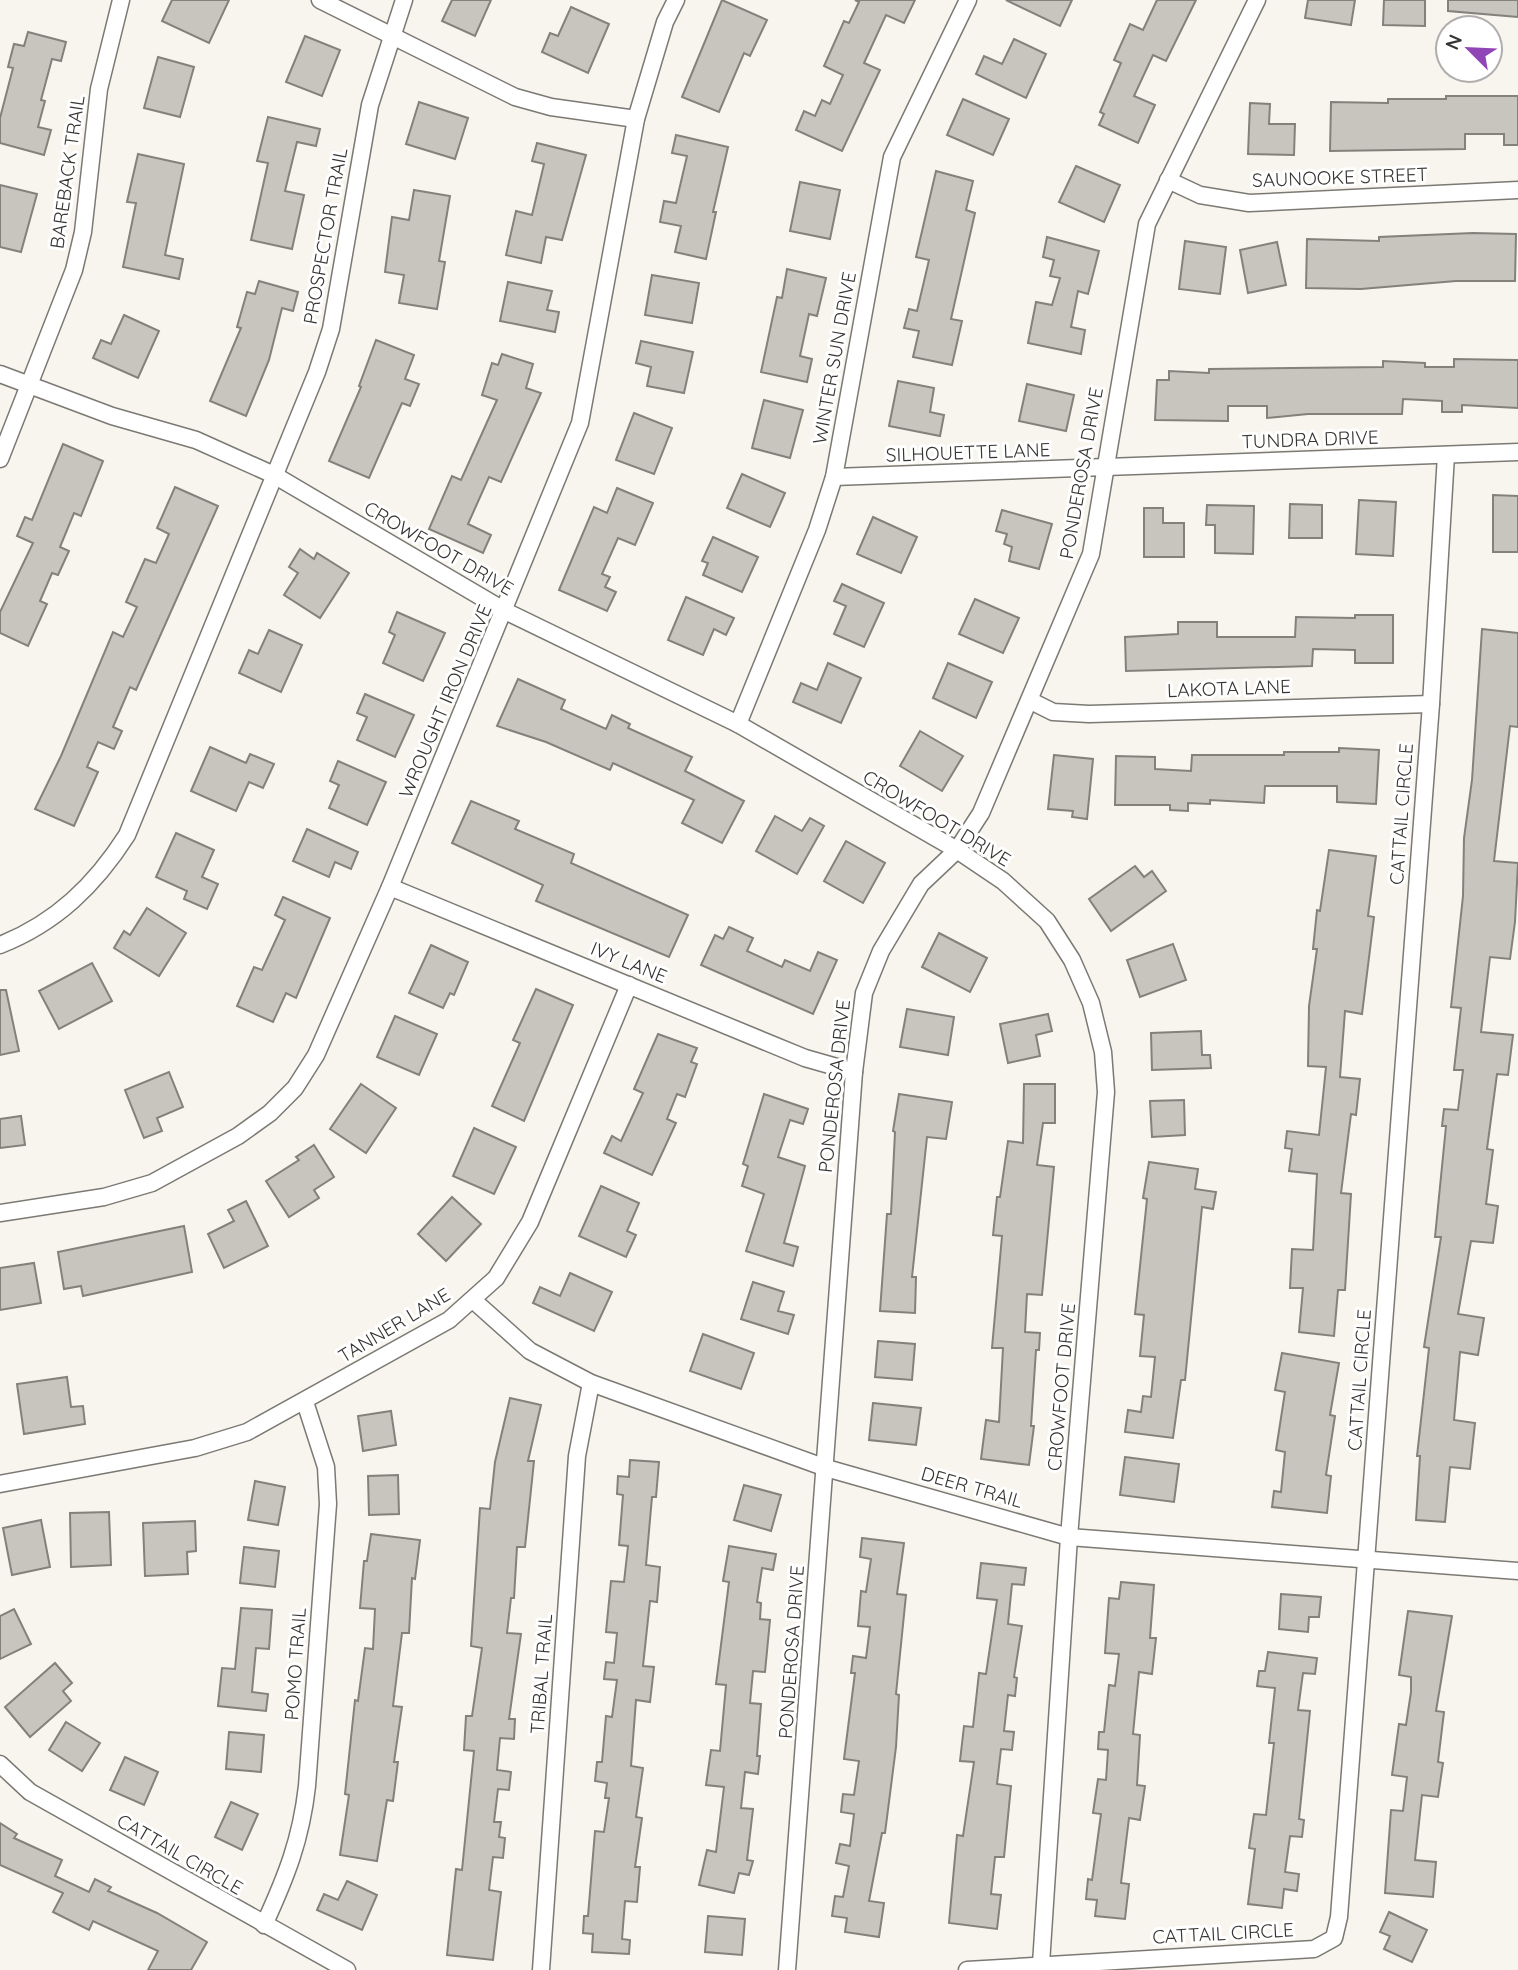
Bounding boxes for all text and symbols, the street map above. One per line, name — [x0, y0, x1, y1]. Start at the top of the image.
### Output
north arrow — [1434, 14, 1504, 84]
text: N — [1440, 31, 1467, 53]
street label: BAREBACK TRAIL — [44, 94, 90, 250]
street label: PROSPECTOR TRAIL — [298, 146, 352, 326]
street label: SAUNOOKE STREET — [1252, 162, 1428, 192]
street label: WINTER SUN DRIVE — [807, 270, 861, 446]
street label: PONDEROSA DRIVE — [1054, 385, 1108, 561]
street label: TUNDRA DRIVE — [1241, 425, 1379, 453]
street label: SILHOUETTE LANE — [885, 437, 1051, 467]
street label: CROWFOOT DRIVE — [360, 496, 518, 600]
street label: WROUGHT IRON DRIVE — [393, 601, 497, 801]
street label: LAKOTA LANE — [1167, 674, 1291, 702]
street label: CATTAIL CIRCLE — [1384, 742, 1418, 886]
street label: CROWFOOT DRIVE — [859, 764, 1015, 872]
street label: IVY LANE — [587, 936, 671, 988]
street label: PONDEROSA DRIVE — [813, 998, 855, 1174]
street label: TANNER LANE — [334, 1282, 454, 1368]
street label: CROWFOOT DRIVE — [1042, 1302, 1080, 1472]
street label: CATTAIL CIRCLE — [1342, 1308, 1376, 1452]
street label: DEER TRAIL — [918, 1461, 1026, 1513]
street label: PONDEROSA DRIVE — [773, 1564, 809, 1740]
street label: POMO TRAIL — [279, 1607, 311, 1721]
street label: TRIBAL TRAIL — [525, 1613, 557, 1735]
street label: CATTAIL CIRCLE — [113, 1808, 247, 1900]
street label: CATTAIL CIRCLE — [1152, 1917, 1294, 1949]

